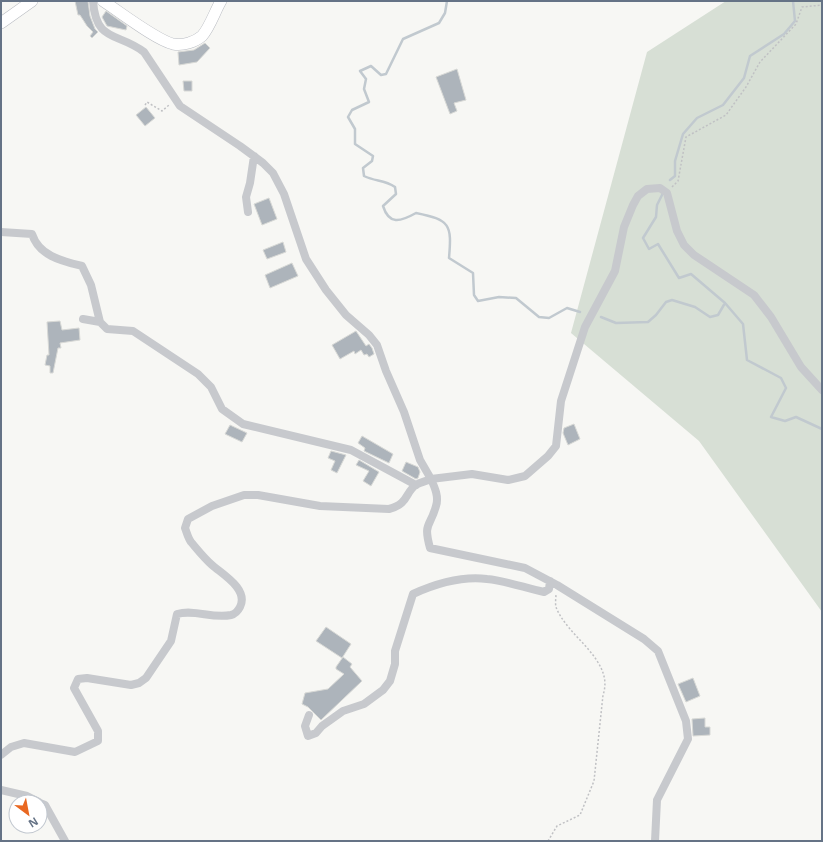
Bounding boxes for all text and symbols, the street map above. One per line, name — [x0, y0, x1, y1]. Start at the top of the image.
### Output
north arrow — [8, 794, 48, 834]
text: N — [26, 814, 41, 832]

